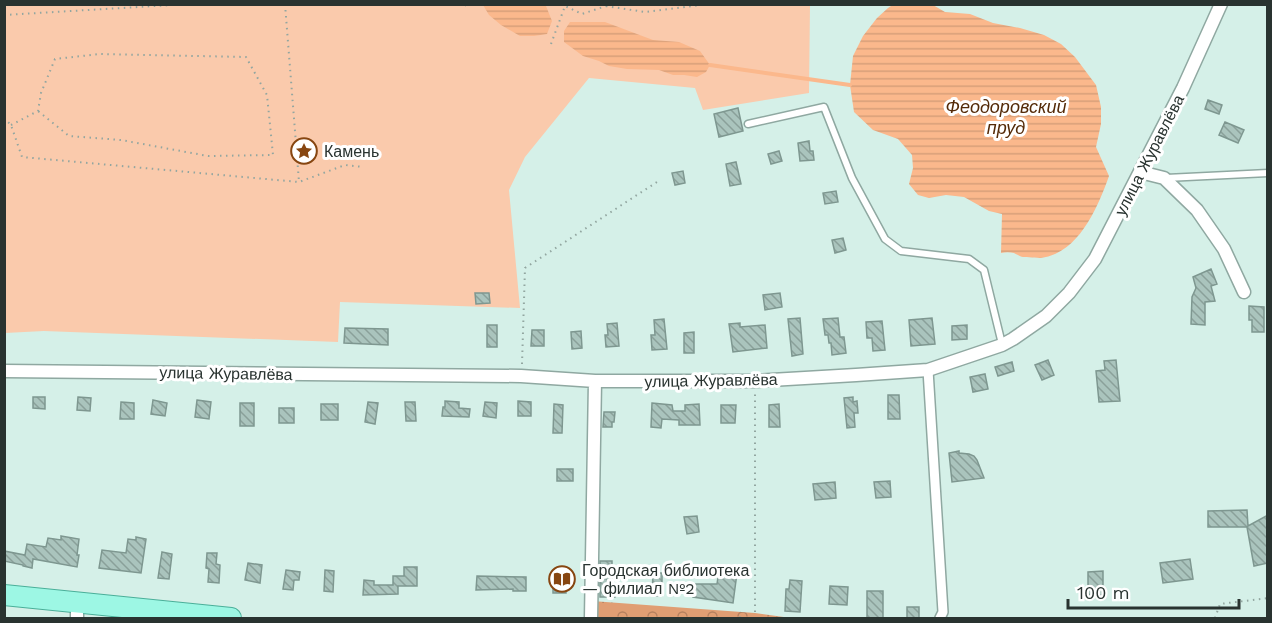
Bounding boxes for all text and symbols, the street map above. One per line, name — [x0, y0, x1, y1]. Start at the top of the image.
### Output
street label: улица Журавлёва — [1111, 91, 1188, 219]
water label: Феодоровский пруд — [946, 96, 1066, 138]
place icon: Камень — [289, 136, 319, 166]
place label: Камень — [324, 142, 379, 161]
street label: улица Журавлёва — [159, 363, 293, 384]
street label: улица Журавлёва — [644, 370, 778, 391]
place label: Городская библиотека — филиал №2 — [582, 561, 749, 598]
library icon: Городская библиотека — филиал №2 — [547, 564, 577, 594]
scale bar — [1068, 572, 1239, 610]
text: 100 m — [1077, 582, 1130, 603]

